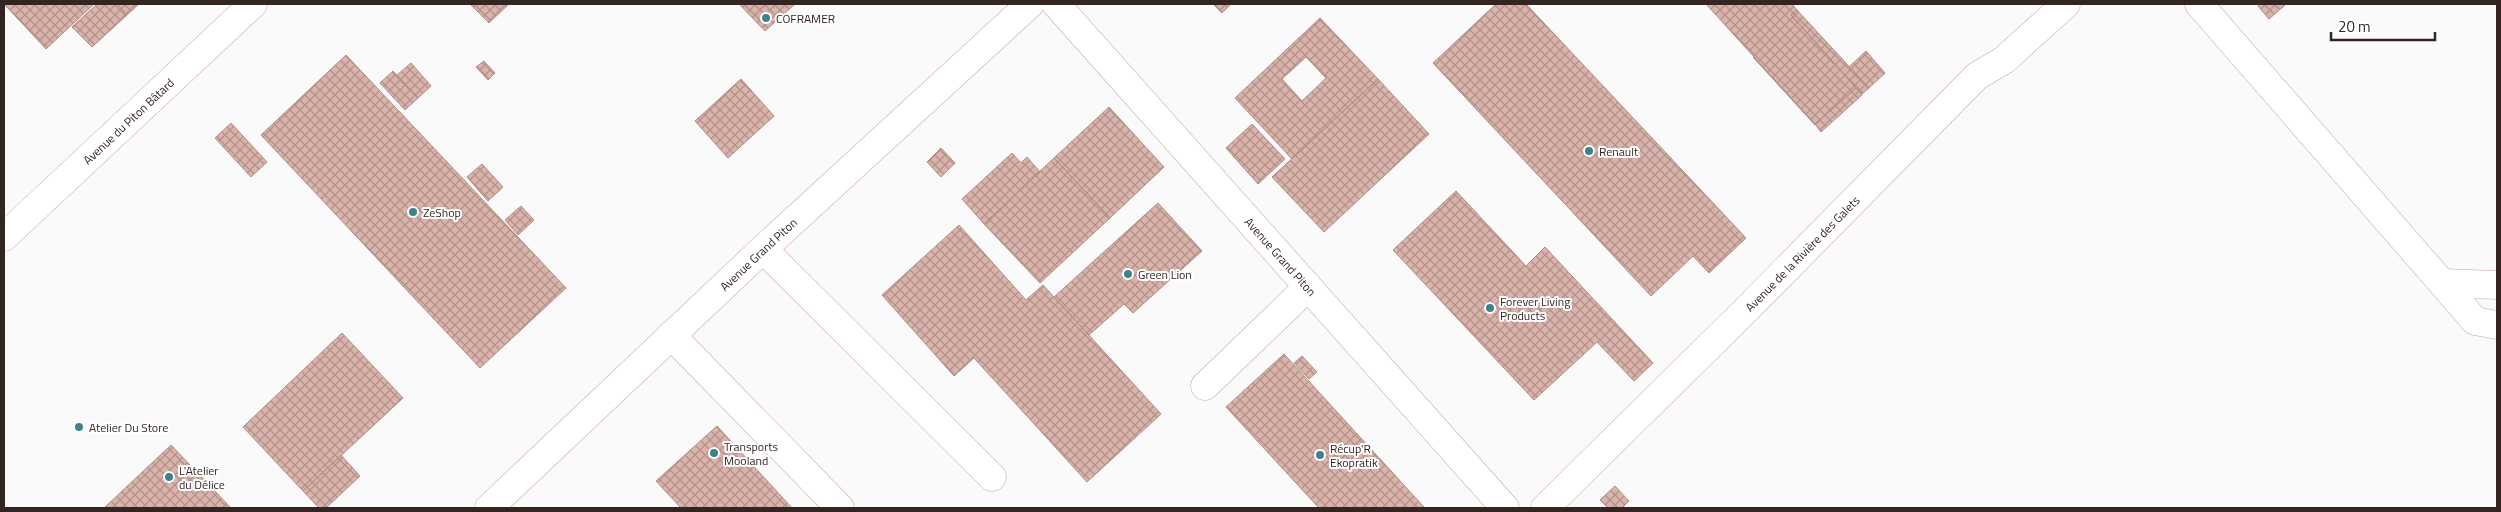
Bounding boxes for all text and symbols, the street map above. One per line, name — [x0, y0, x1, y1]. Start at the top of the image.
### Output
place label: COFRAMER — [776, 9, 835, 28]
scale bar — [2331, 10, 2435, 42]
marker: COFRAMER — [760, 12, 772, 24]
text: 20 m — [2338, 15, 2371, 38]
street label: Avenue du Piton Bâtard — [78, 73, 178, 168]
place label: Renault — [1599, 142, 1639, 161]
marker: Renault — [1583, 145, 1595, 157]
street label: Avenue de la Rivière des Galets — [1740, 190, 1864, 316]
place label: ZeShop — [423, 203, 461, 222]
marker: ZeShop — [407, 206, 419, 218]
street label: Avenue Grand Piton — [715, 213, 801, 295]
street label: Avenue Grand Piton — [1240, 213, 1321, 300]
place label: Green Lion — [1138, 265, 1192, 284]
marker: Green Lion — [1122, 268, 1134, 280]
place label: Forever Living Products — [1500, 292, 1570, 325]
marker: Forever Living Products — [1484, 302, 1496, 314]
place label: Atelier Du Store — [89, 418, 168, 437]
marker: Atelier Du Store — [73, 421, 85, 433]
place label: Transports Mooland — [724, 437, 778, 470]
place label: Récup'R Ekopratik — [1330, 439, 1378, 472]
marker: Transports Mooland — [708, 447, 720, 459]
marker: Récup'R Ekopratik — [1314, 449, 1326, 461]
place label: L'Atelier du Délice — [179, 461, 225, 494]
marker: L'Atelier du Délice — [163, 471, 175, 483]

